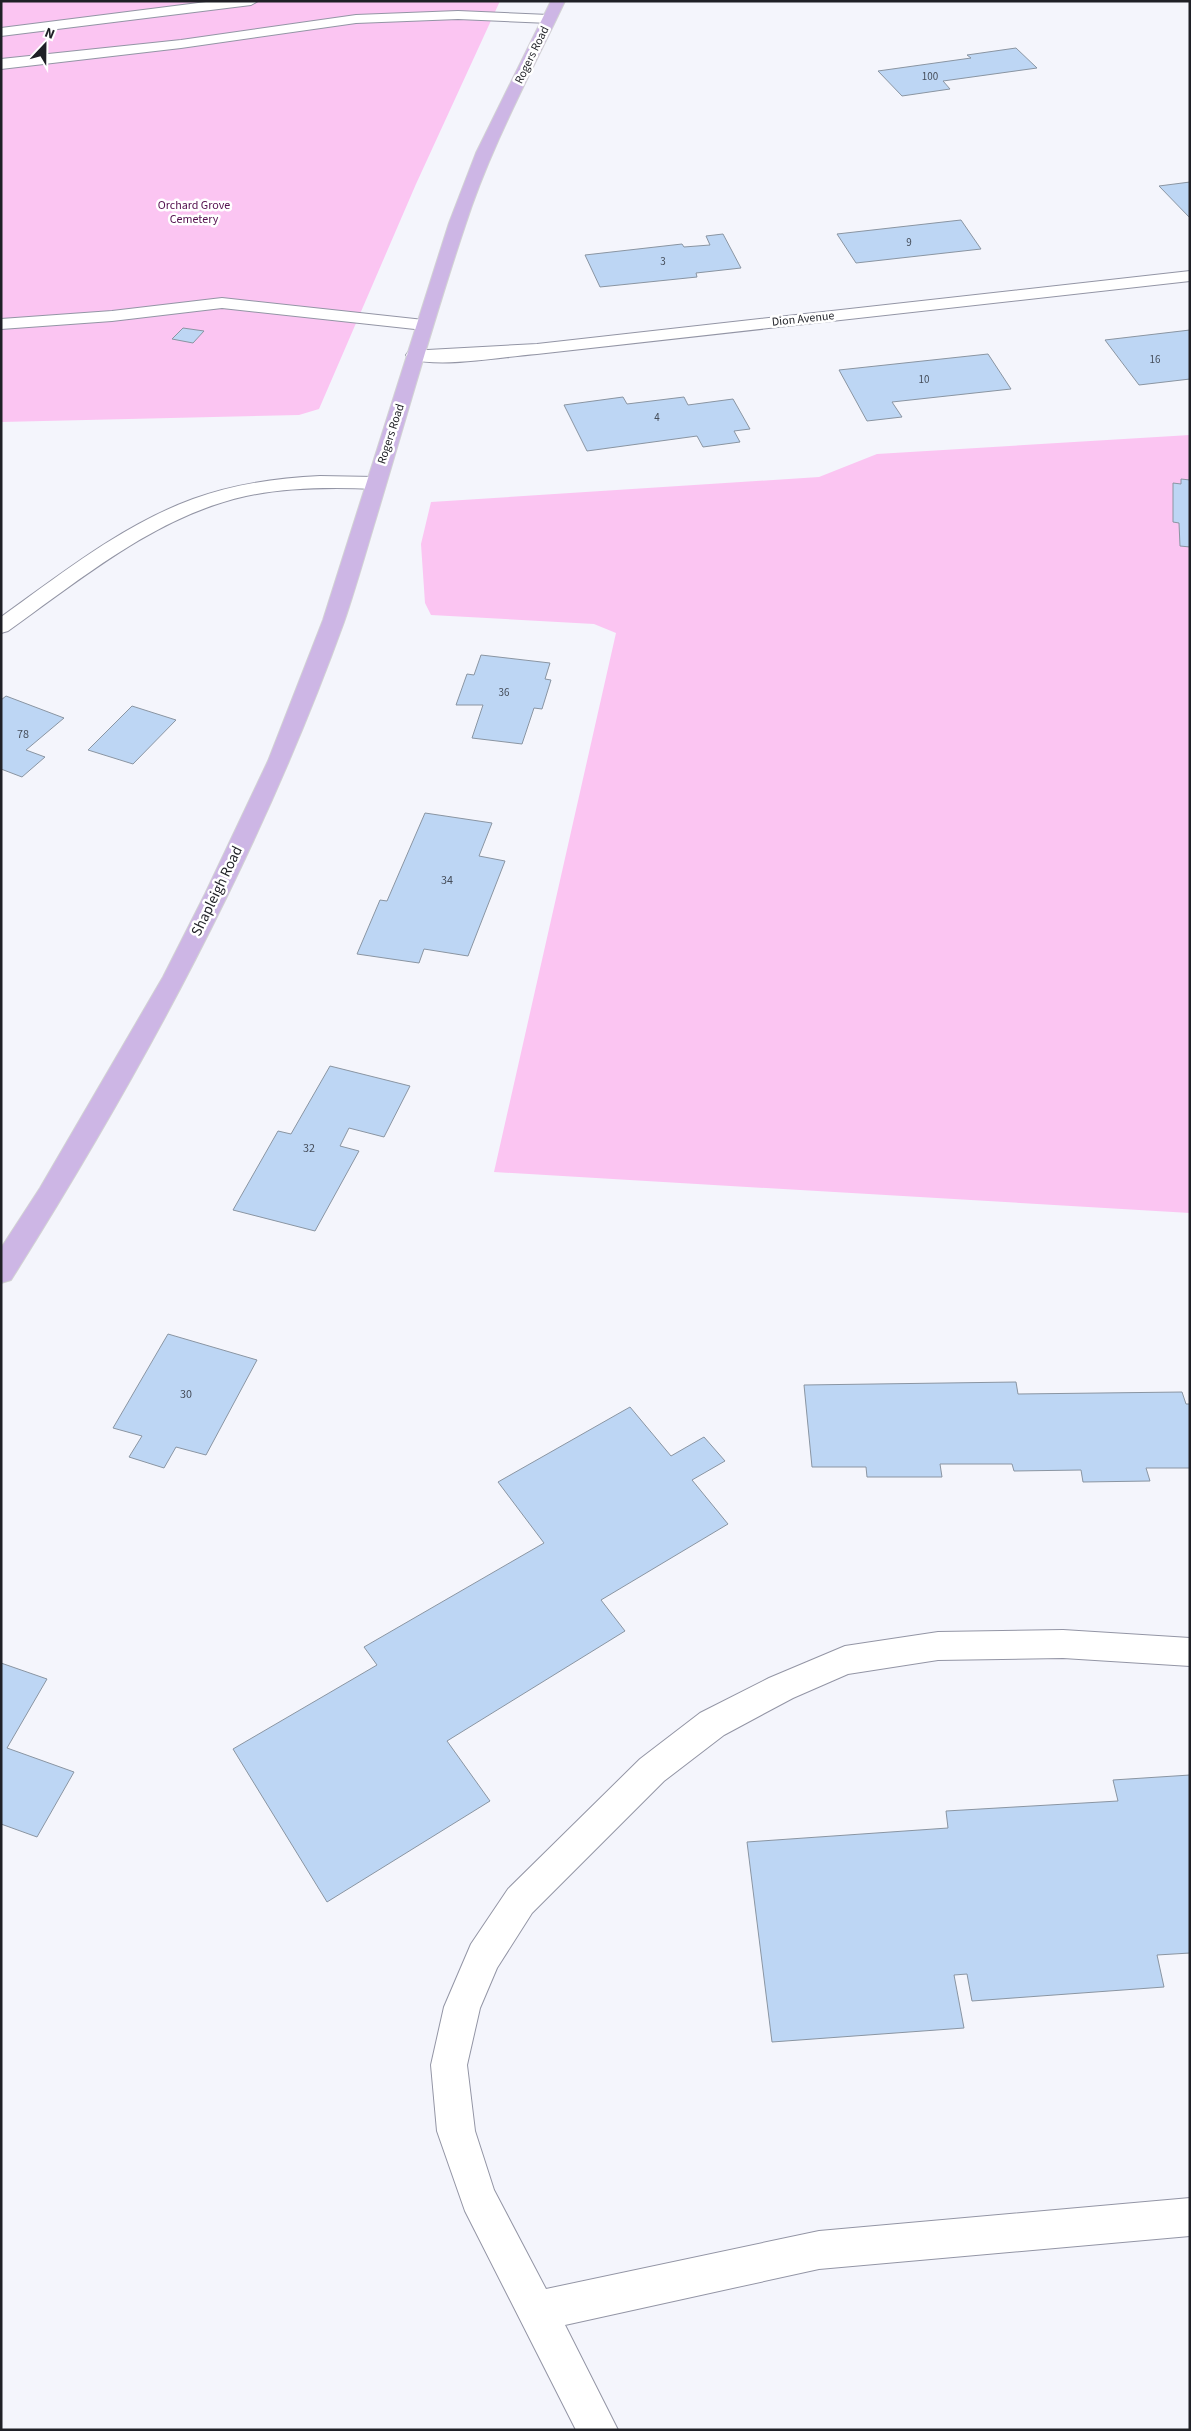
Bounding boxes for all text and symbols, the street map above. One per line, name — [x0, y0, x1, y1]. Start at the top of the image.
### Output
north arrow — [20, 20, 70, 70]
text: N — [41, 23, 58, 45]
street label: Rogers Road — [511, 23, 553, 87]
house number: 100 — [922, 69, 938, 84]
park label: Orchard Grove Cemetery — [158, 197, 230, 228]
house number: 9 — [906, 235, 912, 250]
house number: 3 — [660, 254, 666, 269]
street label: Dion Avenue — [771, 307, 835, 331]
house number: 16 — [1150, 352, 1161, 367]
house number: 10 — [919, 372, 929, 387]
street label: Rogers Road — [373, 402, 409, 466]
house number: 4 — [654, 410, 660, 425]
house number: 36 — [499, 685, 510, 700]
house number: 78 — [17, 726, 29, 743]
street label: Shapleigh Road — [186, 842, 248, 940]
house number: 34 — [441, 872, 453, 889]
house number: 32 — [303, 1140, 315, 1157]
house number: 30 — [180, 1386, 192, 1403]

